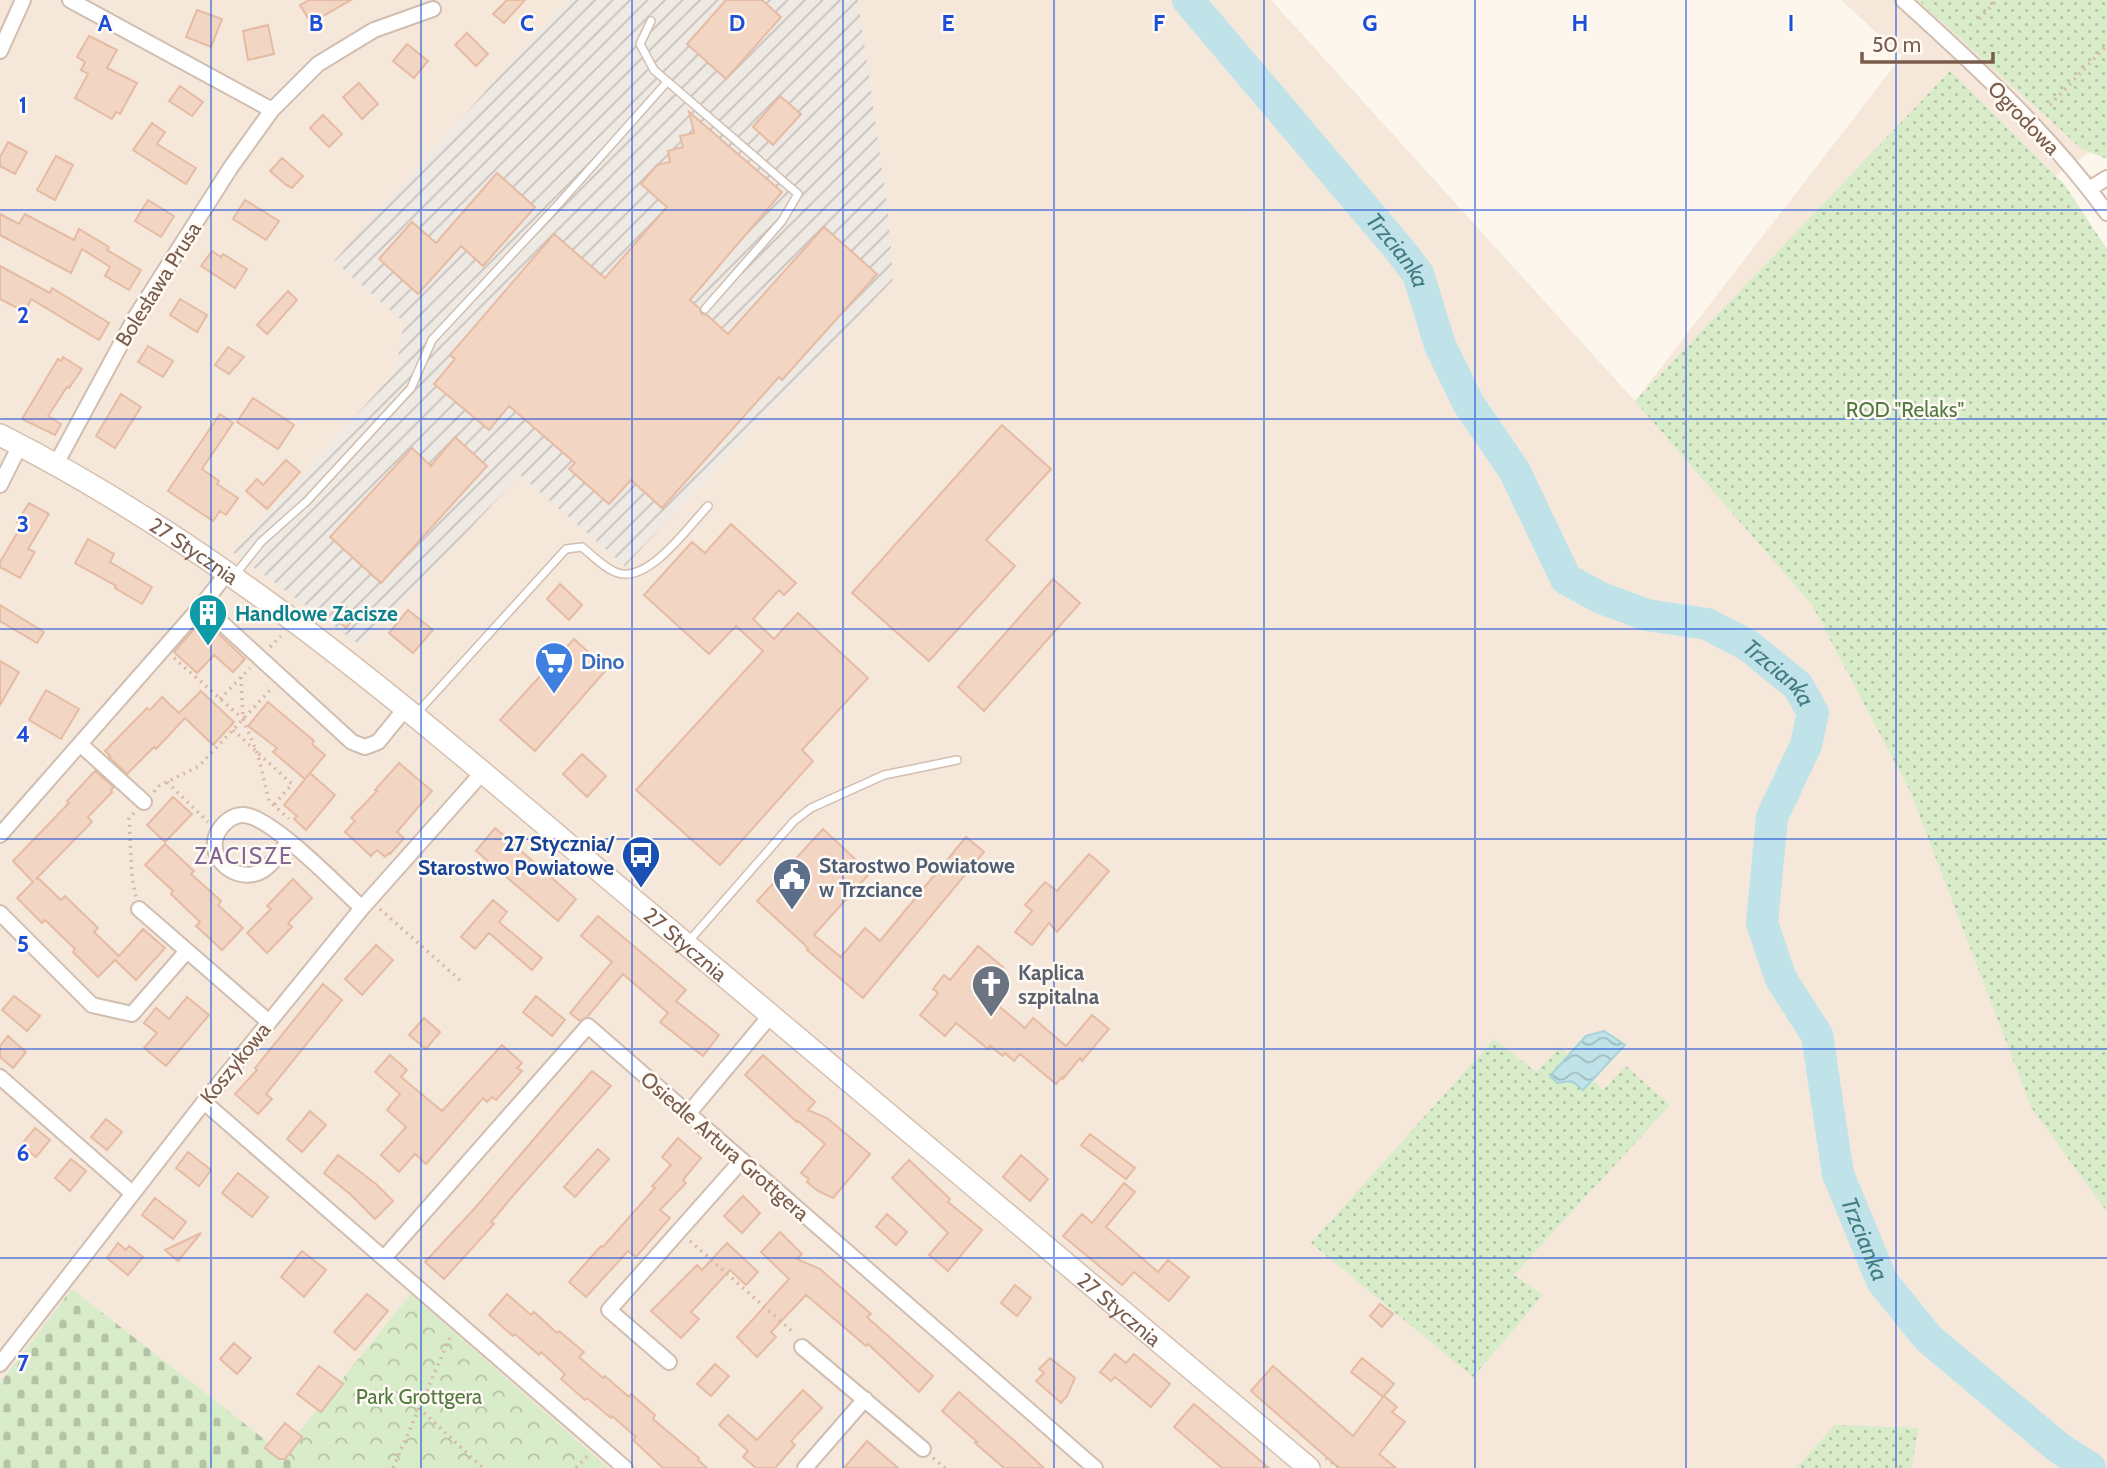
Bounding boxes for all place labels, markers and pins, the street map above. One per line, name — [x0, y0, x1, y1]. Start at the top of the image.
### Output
building icon: Handlowe Zacisze — [187, 592, 229, 647]
place label: Handlowe Zacisze — [235, 601, 398, 626]
supermarket icon: Dino — [533, 640, 575, 695]
place label: Dino — [581, 649, 625, 674]
place label: 27 Stycznia/ Starostwo Powiatowe — [418, 831, 615, 880]
bus stop icon: 27 Stycznia/ Starostwo Powiatowe — [620, 834, 662, 889]
place label: Starostwo Powiatowe w Trzciance — [819, 853, 1015, 902]
public building icon: Starostwo Powiatowe w Trzciance — [771, 856, 813, 911]
place label: Kaplica szpitalna — [1018, 960, 1100, 1009]
church icon: Kaplica szpitalna — [970, 963, 1012, 1018]

